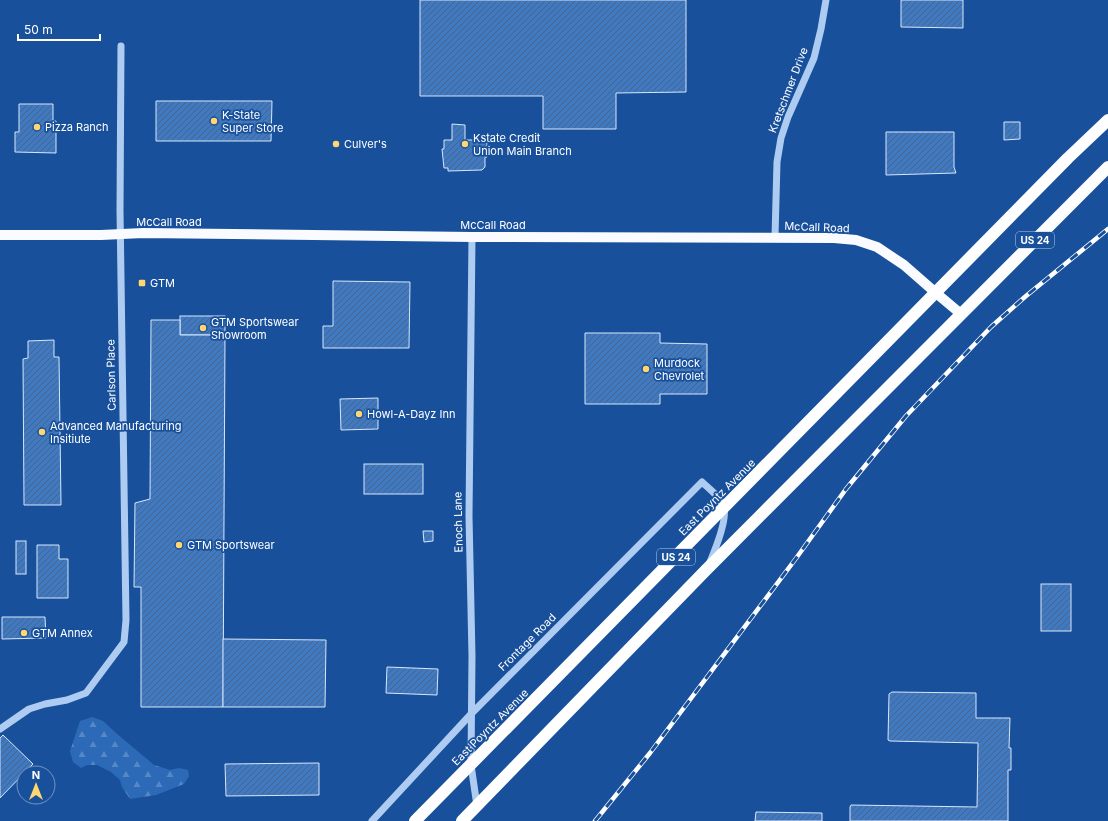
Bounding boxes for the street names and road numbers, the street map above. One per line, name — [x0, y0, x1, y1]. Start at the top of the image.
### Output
street label: Kretschmer Drive — [765, 45, 811, 135]
street label: McCall Road — [136, 215, 202, 229]
street label: McCall Road — [460, 218, 526, 232]
street label: McCall Road — [784, 219, 850, 235]
road number: US 24 — [1016, 232, 1054, 248]
street label: Carlson Place — [103, 339, 119, 411]
street label: East Poyntz Avenue — [676, 456, 758, 538]
street label: Enoch Lane — [450, 491, 466, 553]
road number: US 24 — [657, 549, 695, 565]
street label: Frontage Road — [495, 610, 559, 674]
street label: East Poyntz Avenue — [449, 686, 531, 768]

